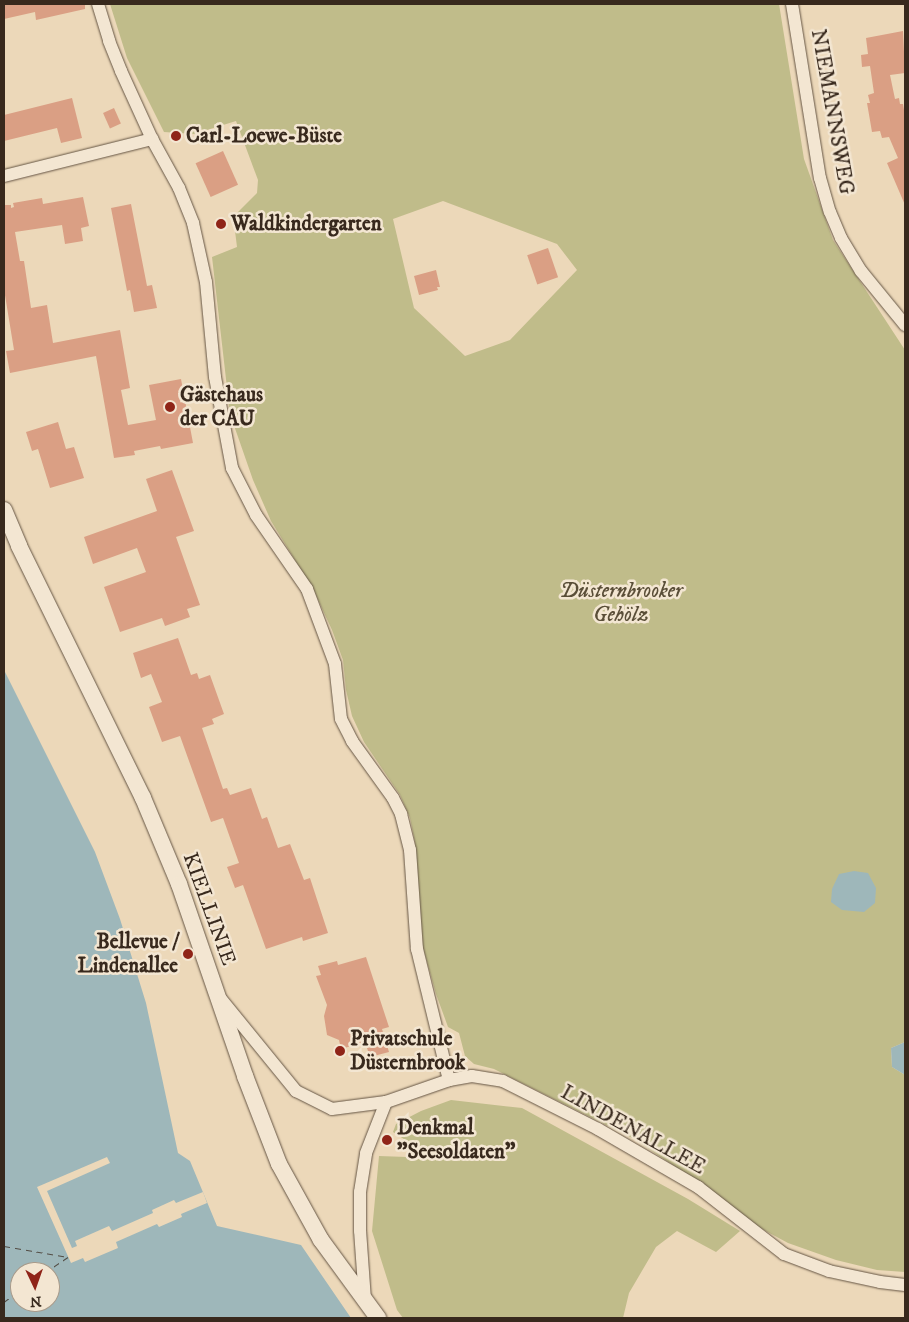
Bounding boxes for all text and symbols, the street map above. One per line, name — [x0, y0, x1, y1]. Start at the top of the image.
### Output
street label: NIEMANNSWEG — [805, 27, 859, 197]
place label: Carl-Loewe-Büste — [186, 123, 342, 149]
marker: Carl-Loewe-Büste — [170, 130, 182, 142]
place label: Waldkindergarten — [231, 211, 382, 237]
marker: Waldkindergarten — [215, 218, 227, 230]
place label: Gästehaus der CAU — [180, 382, 263, 432]
marker: Gästehaus der CAU — [164, 401, 176, 413]
park label: Düsternbrooker Gehölz — [560, 578, 682, 628]
street label: KIELLINIE — [177, 849, 241, 969]
place label: Bellevue / Lindenallee — [78, 929, 178, 979]
marker: Bellevue / Lindenallee — [182, 948, 194, 960]
place label: Privatschule Düsternbrook — [350, 1026, 465, 1076]
marker: Privatschule Düsternbrook — [334, 1045, 346, 1057]
street label: LINDENALLEE — [556, 1080, 710, 1180]
place label: Denkmal "Seesoldaten" — [397, 1115, 515, 1165]
marker: Denkmal "Seesoldaten" — [381, 1134, 393, 1146]
north arrow — [10, 1262, 60, 1312]
text: N — [30, 1292, 42, 1310]

